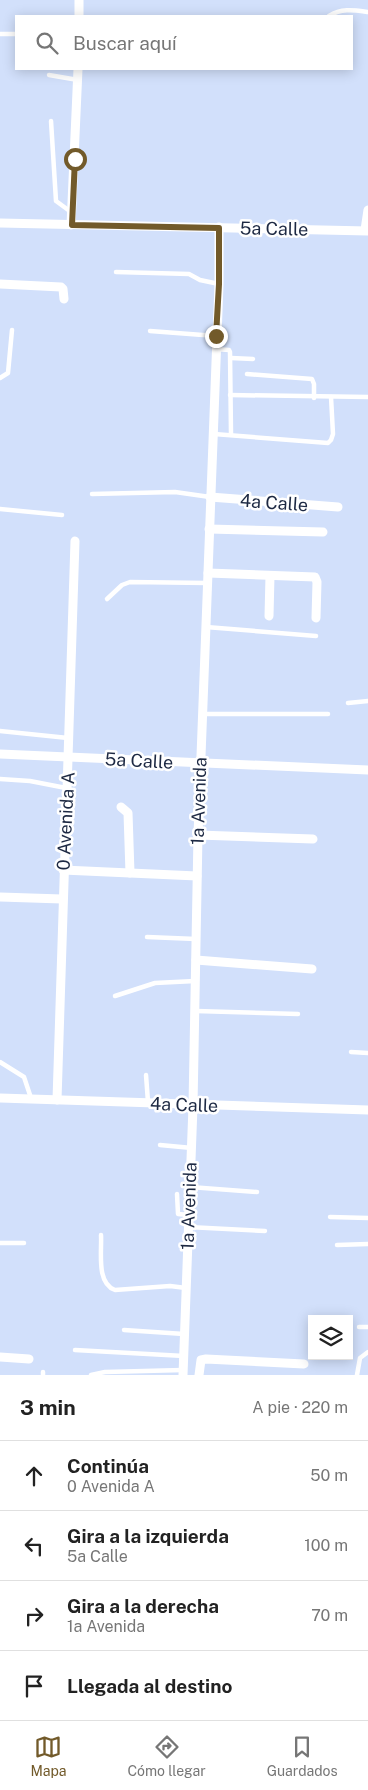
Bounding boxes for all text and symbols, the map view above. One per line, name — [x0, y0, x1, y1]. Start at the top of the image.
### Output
search box — [15, 15, 353, 70]
icon: search — [33, 29, 61, 57]
text: Buscar aquí — [73, 32, 177, 54]
route start — [64, 148, 87, 171]
street label: 5a Calle — [240, 217, 308, 240]
route end — [205, 325, 228, 348]
street label: 4a Calle — [239, 490, 309, 515]
street label: 5a Calle — [104, 748, 174, 773]
street label: 1a Avenida — [186, 757, 211, 845]
street label: 0 Avenida A — [52, 771, 79, 871]
street label: 4a Calle — [150, 1093, 218, 1116]
street label: 1a Avenida — [176, 1162, 201, 1250]
map controls — [308, 1315, 353, 1360]
button: layers — [308, 1315, 353, 1360]
text: 3 min — [20, 1395, 76, 1420]
text: A pie · 220 m — [252, 1398, 348, 1417]
text: Continúa — [67, 1455, 149, 1477]
icon: ahead — [20, 1462, 48, 1490]
text: 50 m — [310, 1466, 348, 1485]
text: 0 Avenida A — [67, 1477, 155, 1496]
text: Gira a la izquierda — [67, 1525, 229, 1547]
icon: left — [20, 1532, 48, 1560]
text: 100 m — [304, 1536, 348, 1555]
text: 5a Calle — [67, 1547, 128, 1566]
text: Gira a la derecha — [67, 1595, 219, 1617]
icon: right — [20, 1602, 48, 1630]
text: 70 m — [311, 1606, 348, 1625]
text: 1a Avenida — [67, 1617, 145, 1636]
icon: arrive — [20, 1672, 48, 1700]
text: Llegada al destino — [67, 1675, 232, 1697]
tab: Mapa — [30, 1733, 67, 1779]
tab: Cómo llegar — [127, 1733, 206, 1779]
tab: Guardados — [267, 1733, 338, 1779]

